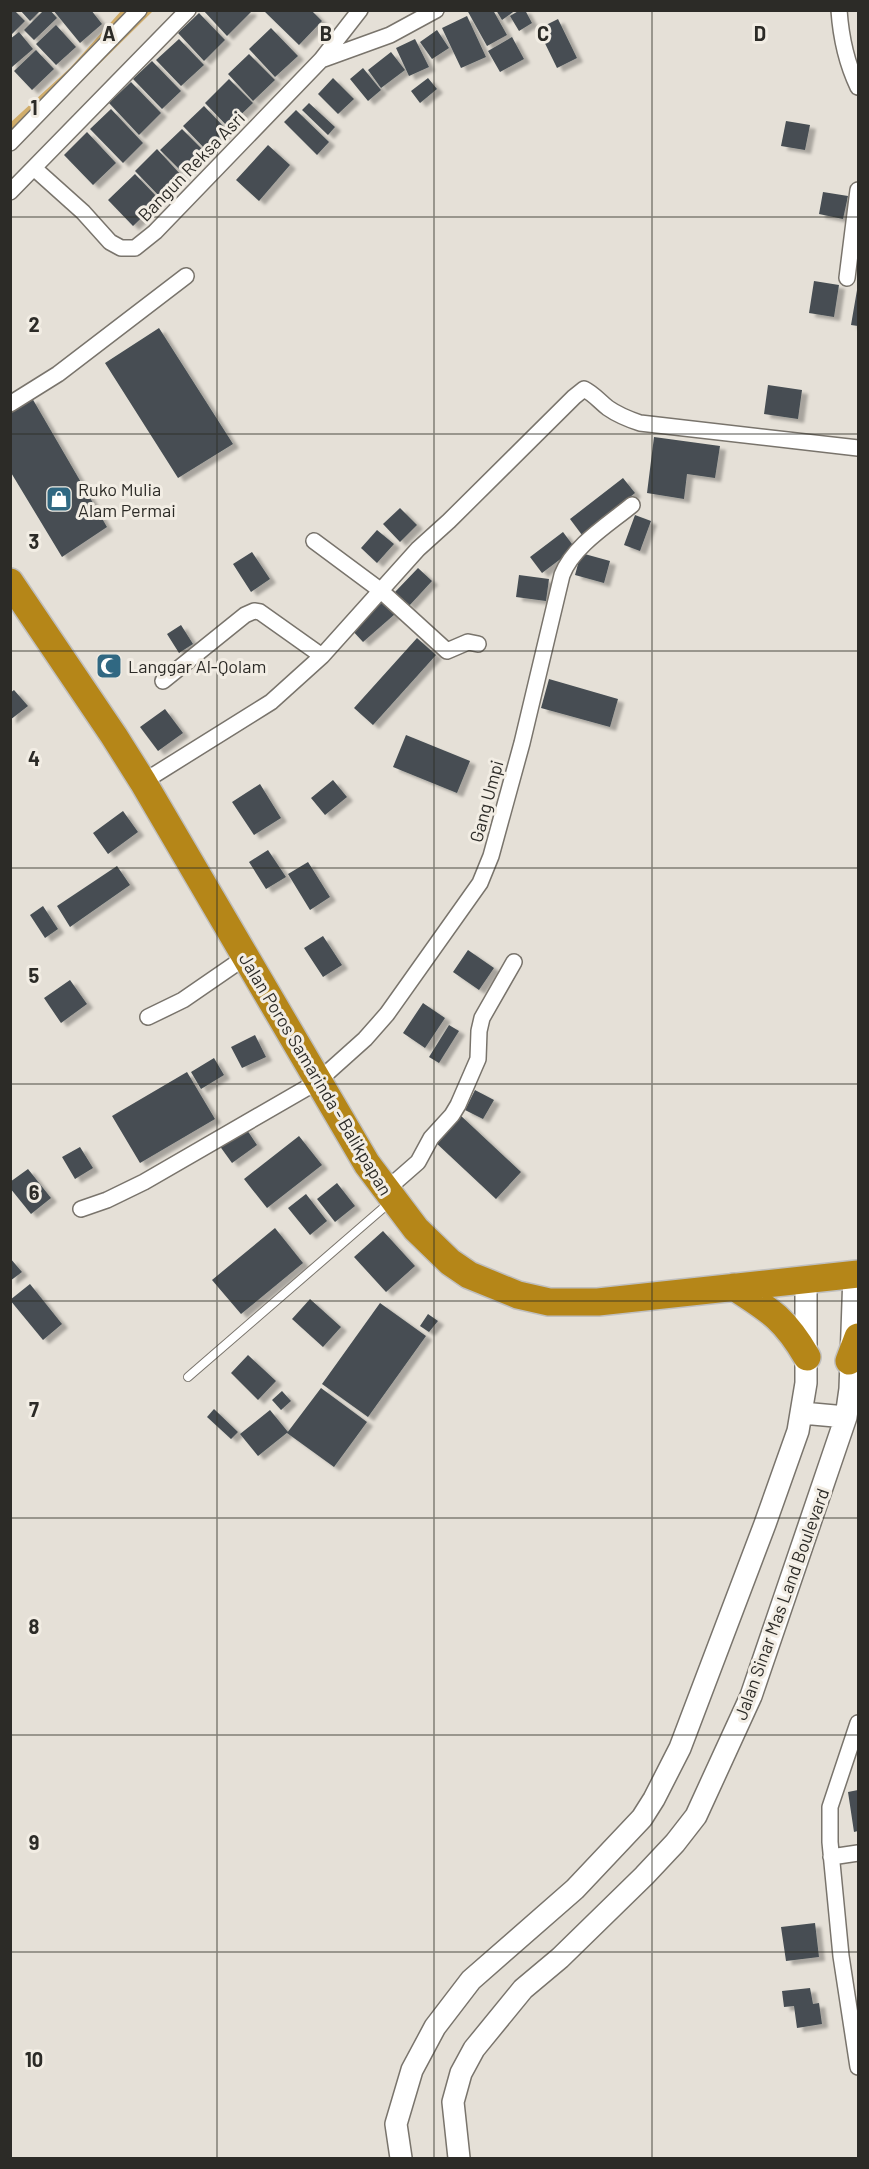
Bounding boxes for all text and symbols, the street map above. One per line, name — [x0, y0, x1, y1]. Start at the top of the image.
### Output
text: A — [102, 21, 116, 45]
text: B — [320, 21, 332, 45]
text: C — [537, 21, 549, 45]
text: D — [754, 21, 766, 45]
text: 1 — [30, 95, 38, 119]
street label: Bangun Reksa Asri — [133, 106, 249, 226]
text: 2 — [28, 312, 40, 336]
place label: Ruko Mulia Alam Permai — [78, 478, 176, 521]
shop icon: Ruko Mulia Alam Permai — [44, 484, 74, 514]
text: 3 — [29, 529, 39, 553]
mosque icon: Langgar Al-Qolam — [94, 651, 124, 681]
place label: Langgar Al-Qolam — [128, 655, 266, 677]
text: 4 — [28, 746, 40, 770]
street label: Gang Umpi — [464, 758, 508, 844]
street label: Jalan Poros Samarinda - Balikpapan — [235, 949, 397, 1199]
text: 5 — [29, 963, 40, 987]
text: 6 — [29, 1180, 40, 1204]
text: 7 — [29, 1397, 39, 1421]
street label: Jalan Sinar Mas Land Boulevard — [729, 1485, 833, 1723]
text: 8 — [29, 1614, 40, 1638]
text: 9 — [29, 1830, 39, 1854]
text: 10 — [25, 2047, 43, 2071]

